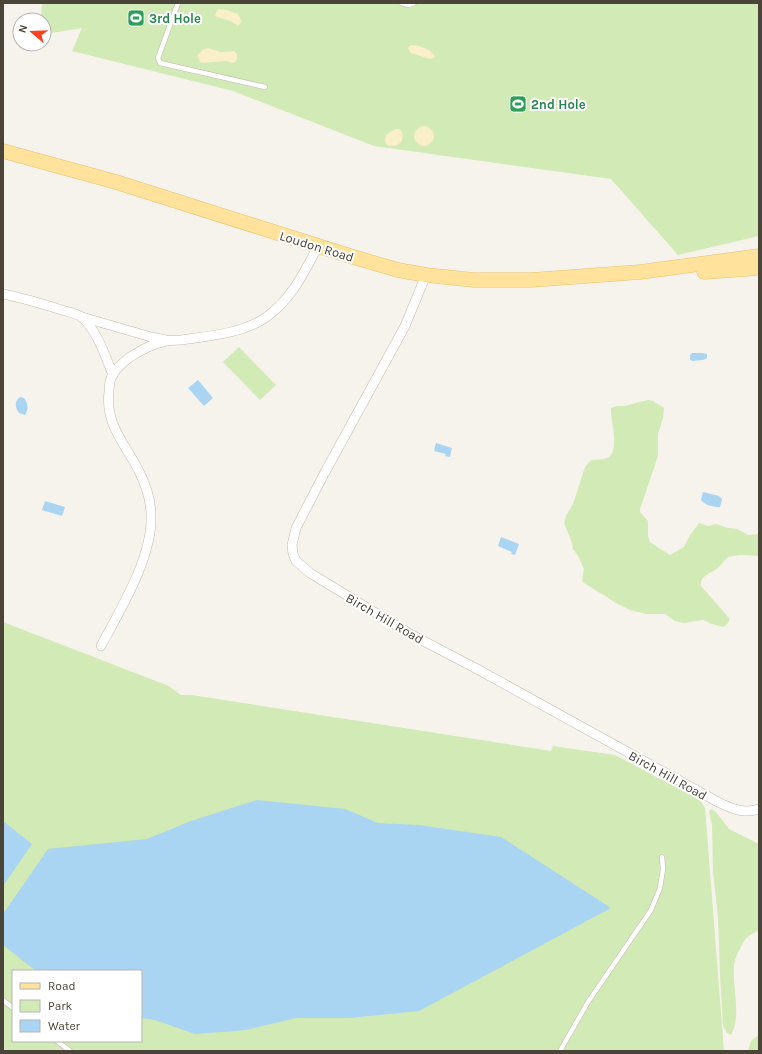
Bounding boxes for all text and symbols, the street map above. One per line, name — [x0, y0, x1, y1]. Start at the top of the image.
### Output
sports icon: 3rd Hole — [126, 8, 146, 28]
place label: 3rd Hole — [149, 11, 201, 26]
north arrow — [12, 12, 52, 52]
text: N — [16, 23, 30, 35]
sports icon: 2nd Hole — [508, 94, 528, 114]
place label: 2nd Hole — [531, 97, 586, 112]
street label: Loudon Road — [278, 228, 356, 265]
street label: Birch Hill Road — [343, 590, 426, 647]
street label: Birch Hill Road — [626, 748, 710, 803]
legend — [12, 970, 142, 1042]
text: Road — [48, 979, 76, 993]
text: Park — [48, 999, 73, 1013]
text: Water — [48, 1019, 81, 1033]

